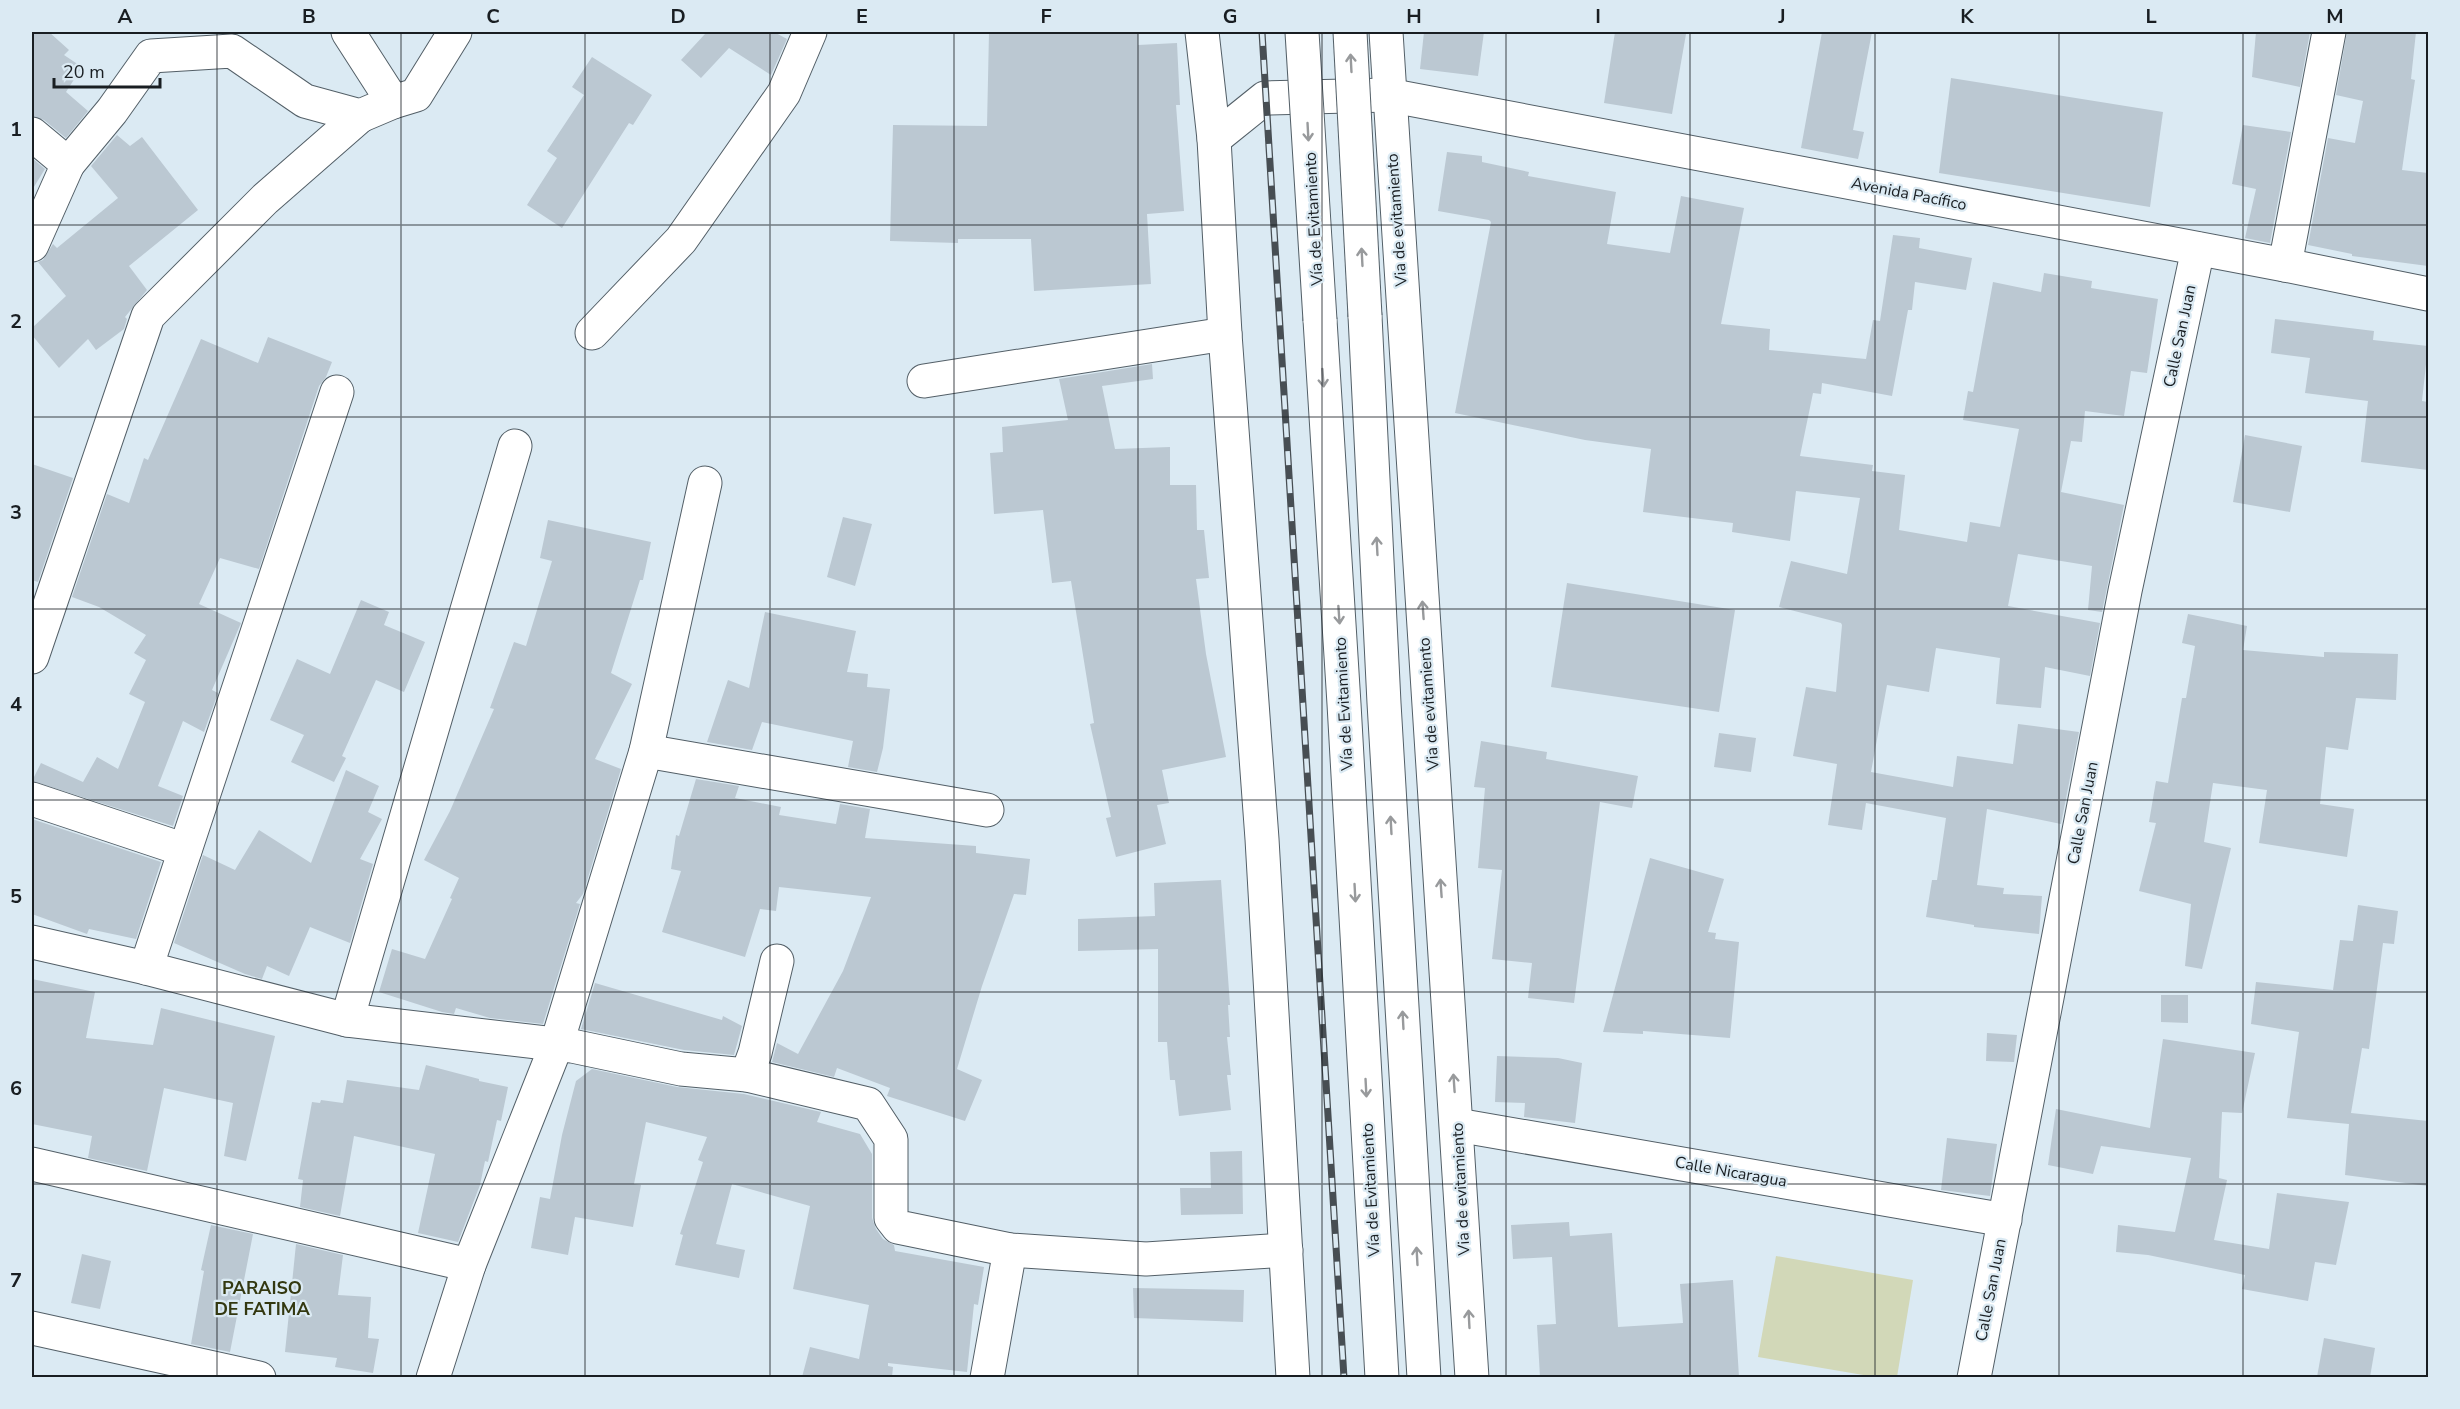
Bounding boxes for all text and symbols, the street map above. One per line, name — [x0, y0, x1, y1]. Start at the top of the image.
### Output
text: A — [118, 3, 133, 30]
text: B — [302, 3, 316, 30]
text: C — [486, 3, 500, 30]
text: D — [670, 3, 686, 30]
text: E — [856, 3, 868, 30]
text: F — [1040, 3, 1052, 30]
text: G — [1223, 3, 1237, 30]
text: H — [1406, 3, 1422, 30]
text: I — [1595, 3, 1601, 30]
text: J — [1777, 3, 1786, 30]
text: K — [1960, 3, 1974, 30]
text: L — [2145, 3, 2157, 30]
text: M — [2326, 3, 2344, 30]
scale bar — [54, 51, 160, 89]
one-way arrow — [1346, 53, 1357, 73]
text: 20 m — [63, 60, 105, 84]
text: 1 — [10, 116, 22, 143]
one-way arrow — [1303, 121, 1314, 141]
street label: Vía de Evitamiento — [1300, 151, 1329, 287]
street label: Via de evitamiento — [1381, 153, 1413, 288]
street label: Avenida Pacífico — [1849, 172, 1969, 216]
one-way arrow — [1357, 248, 1368, 268]
street label: Calle San Juan — [2158, 283, 2202, 389]
text: 2 — [10, 308, 22, 335]
one-way arrow — [1318, 368, 1329, 388]
text: 3 — [10, 499, 22, 526]
one-way arrow — [1371, 537, 1382, 557]
one-way arrow — [1417, 600, 1428, 620]
one-way arrow — [1333, 604, 1344, 624]
street label: Vía de Evitamiento — [1330, 636, 1359, 772]
street label: Via de evitamiento — [1413, 637, 1445, 772]
text: 4 — [10, 691, 22, 718]
street label: Calle San Juan — [2062, 760, 2104, 866]
one-way arrow — [1386, 815, 1397, 835]
one-way arrow — [1436, 878, 1447, 898]
text: 5 — [10, 883, 22, 910]
one-way arrow — [1349, 883, 1360, 903]
one-way arrow — [1397, 1010, 1408, 1030]
one-way arrow — [1449, 1073, 1460, 1093]
text: 6 — [10, 1075, 22, 1102]
one-way arrow — [1360, 1077, 1371, 1097]
street label: Vía de Evitamiento — [1357, 1122, 1386, 1258]
street label: Via de evitamiento — [1447, 1122, 1476, 1257]
street label: Calle Nicaragua — [1673, 1151, 1789, 1193]
street label: Calle San Juan — [1970, 1237, 2012, 1343]
one-way arrow — [1411, 1247, 1422, 1267]
text: 7 — [10, 1267, 22, 1294]
district label: PARAISO DE FATIMA — [214, 1276, 310, 1321]
one-way arrow — [1463, 1310, 1474, 1330]

